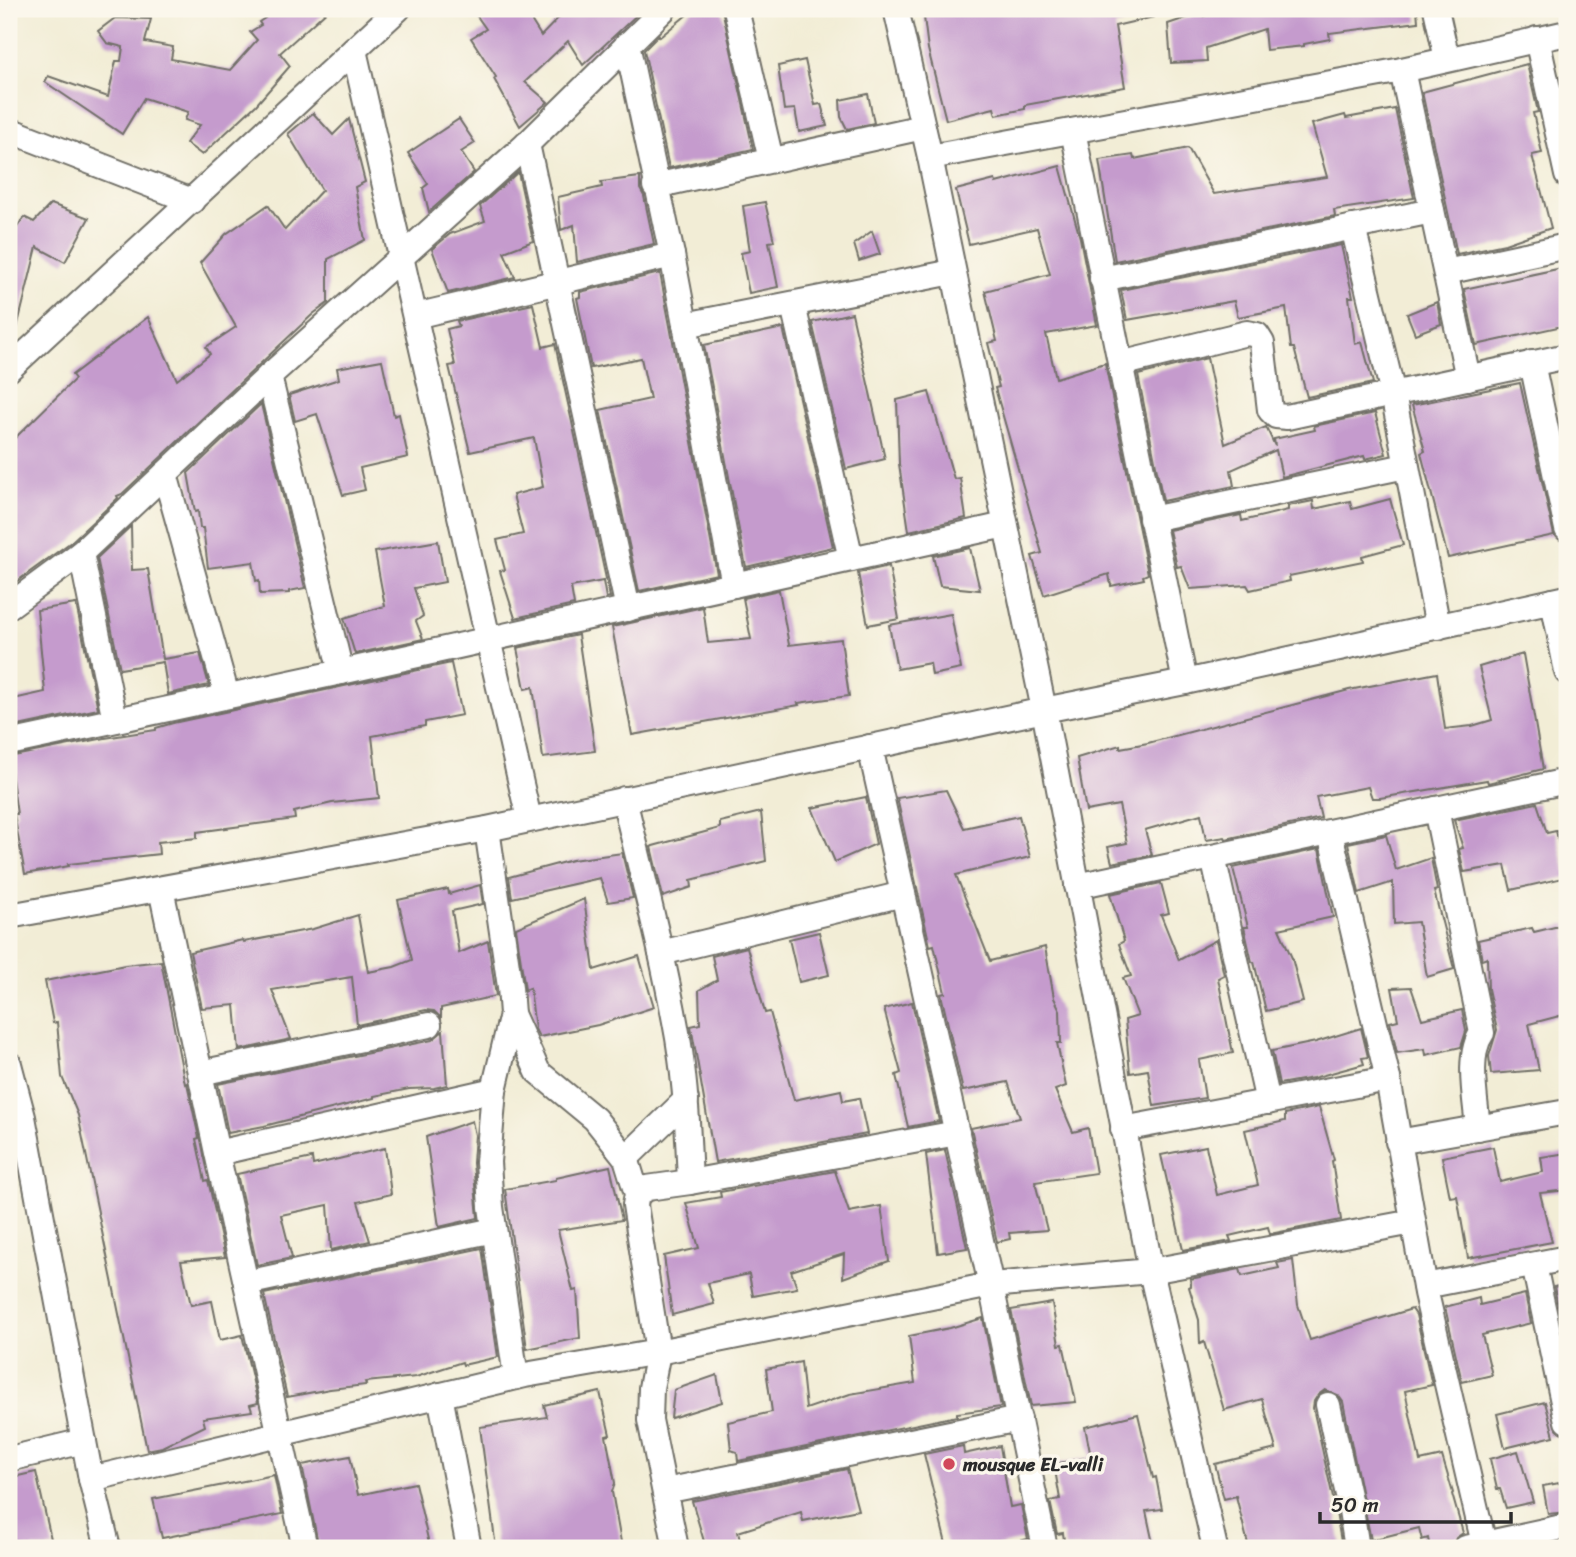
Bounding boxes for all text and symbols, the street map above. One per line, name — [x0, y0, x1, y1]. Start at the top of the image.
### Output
place label: mousque EL-valli — [962, 1448, 1104, 1481]
marker: mousque EL-valli — [941, 1456, 957, 1472]
scale bar — [1320, 1480, 1511, 1524]
text: 50 m — [1331, 1486, 1379, 1524]

